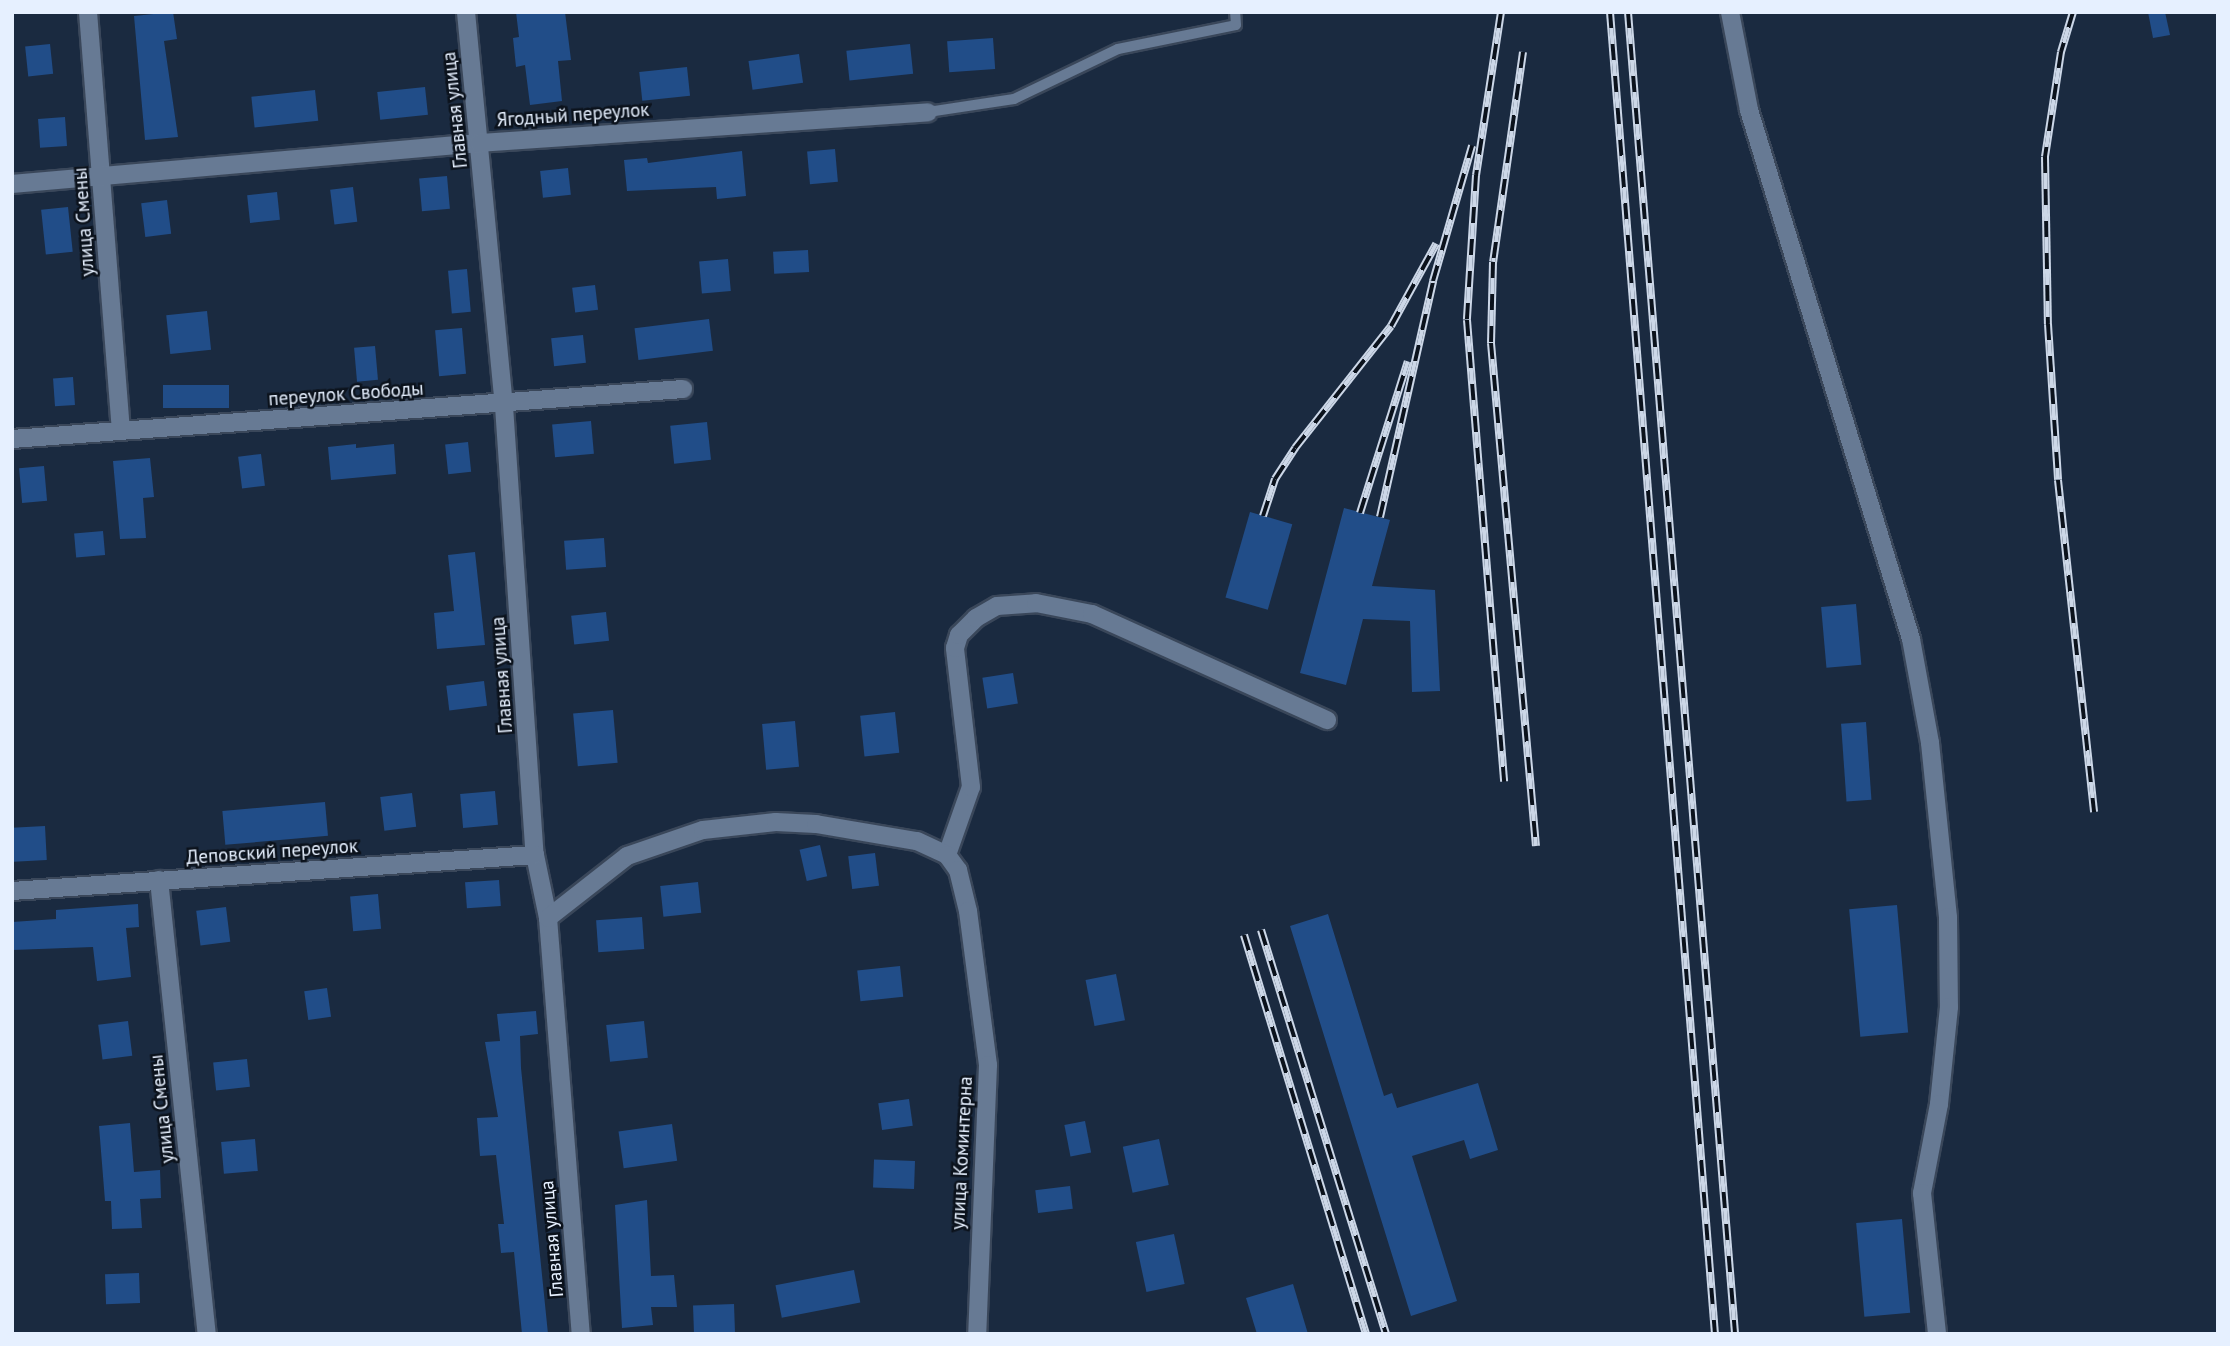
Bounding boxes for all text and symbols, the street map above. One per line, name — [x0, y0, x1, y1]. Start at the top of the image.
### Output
street label: Главная улица — [438, 51, 472, 169]
street label: Ягодный переулок — [496, 98, 650, 132]
street label: улица Смены — [69, 167, 99, 277]
street label: переулок Свободы — [268, 377, 424, 411]
street label: Главная улица — [487, 616, 517, 734]
street label: Деповский переулок — [185, 835, 359, 869]
street label: улица Смены — [145, 1054, 179, 1164]
street label: улица Коминтерна — [947, 1076, 977, 1230]
street label: Главная улица — [536, 1180, 568, 1298]

